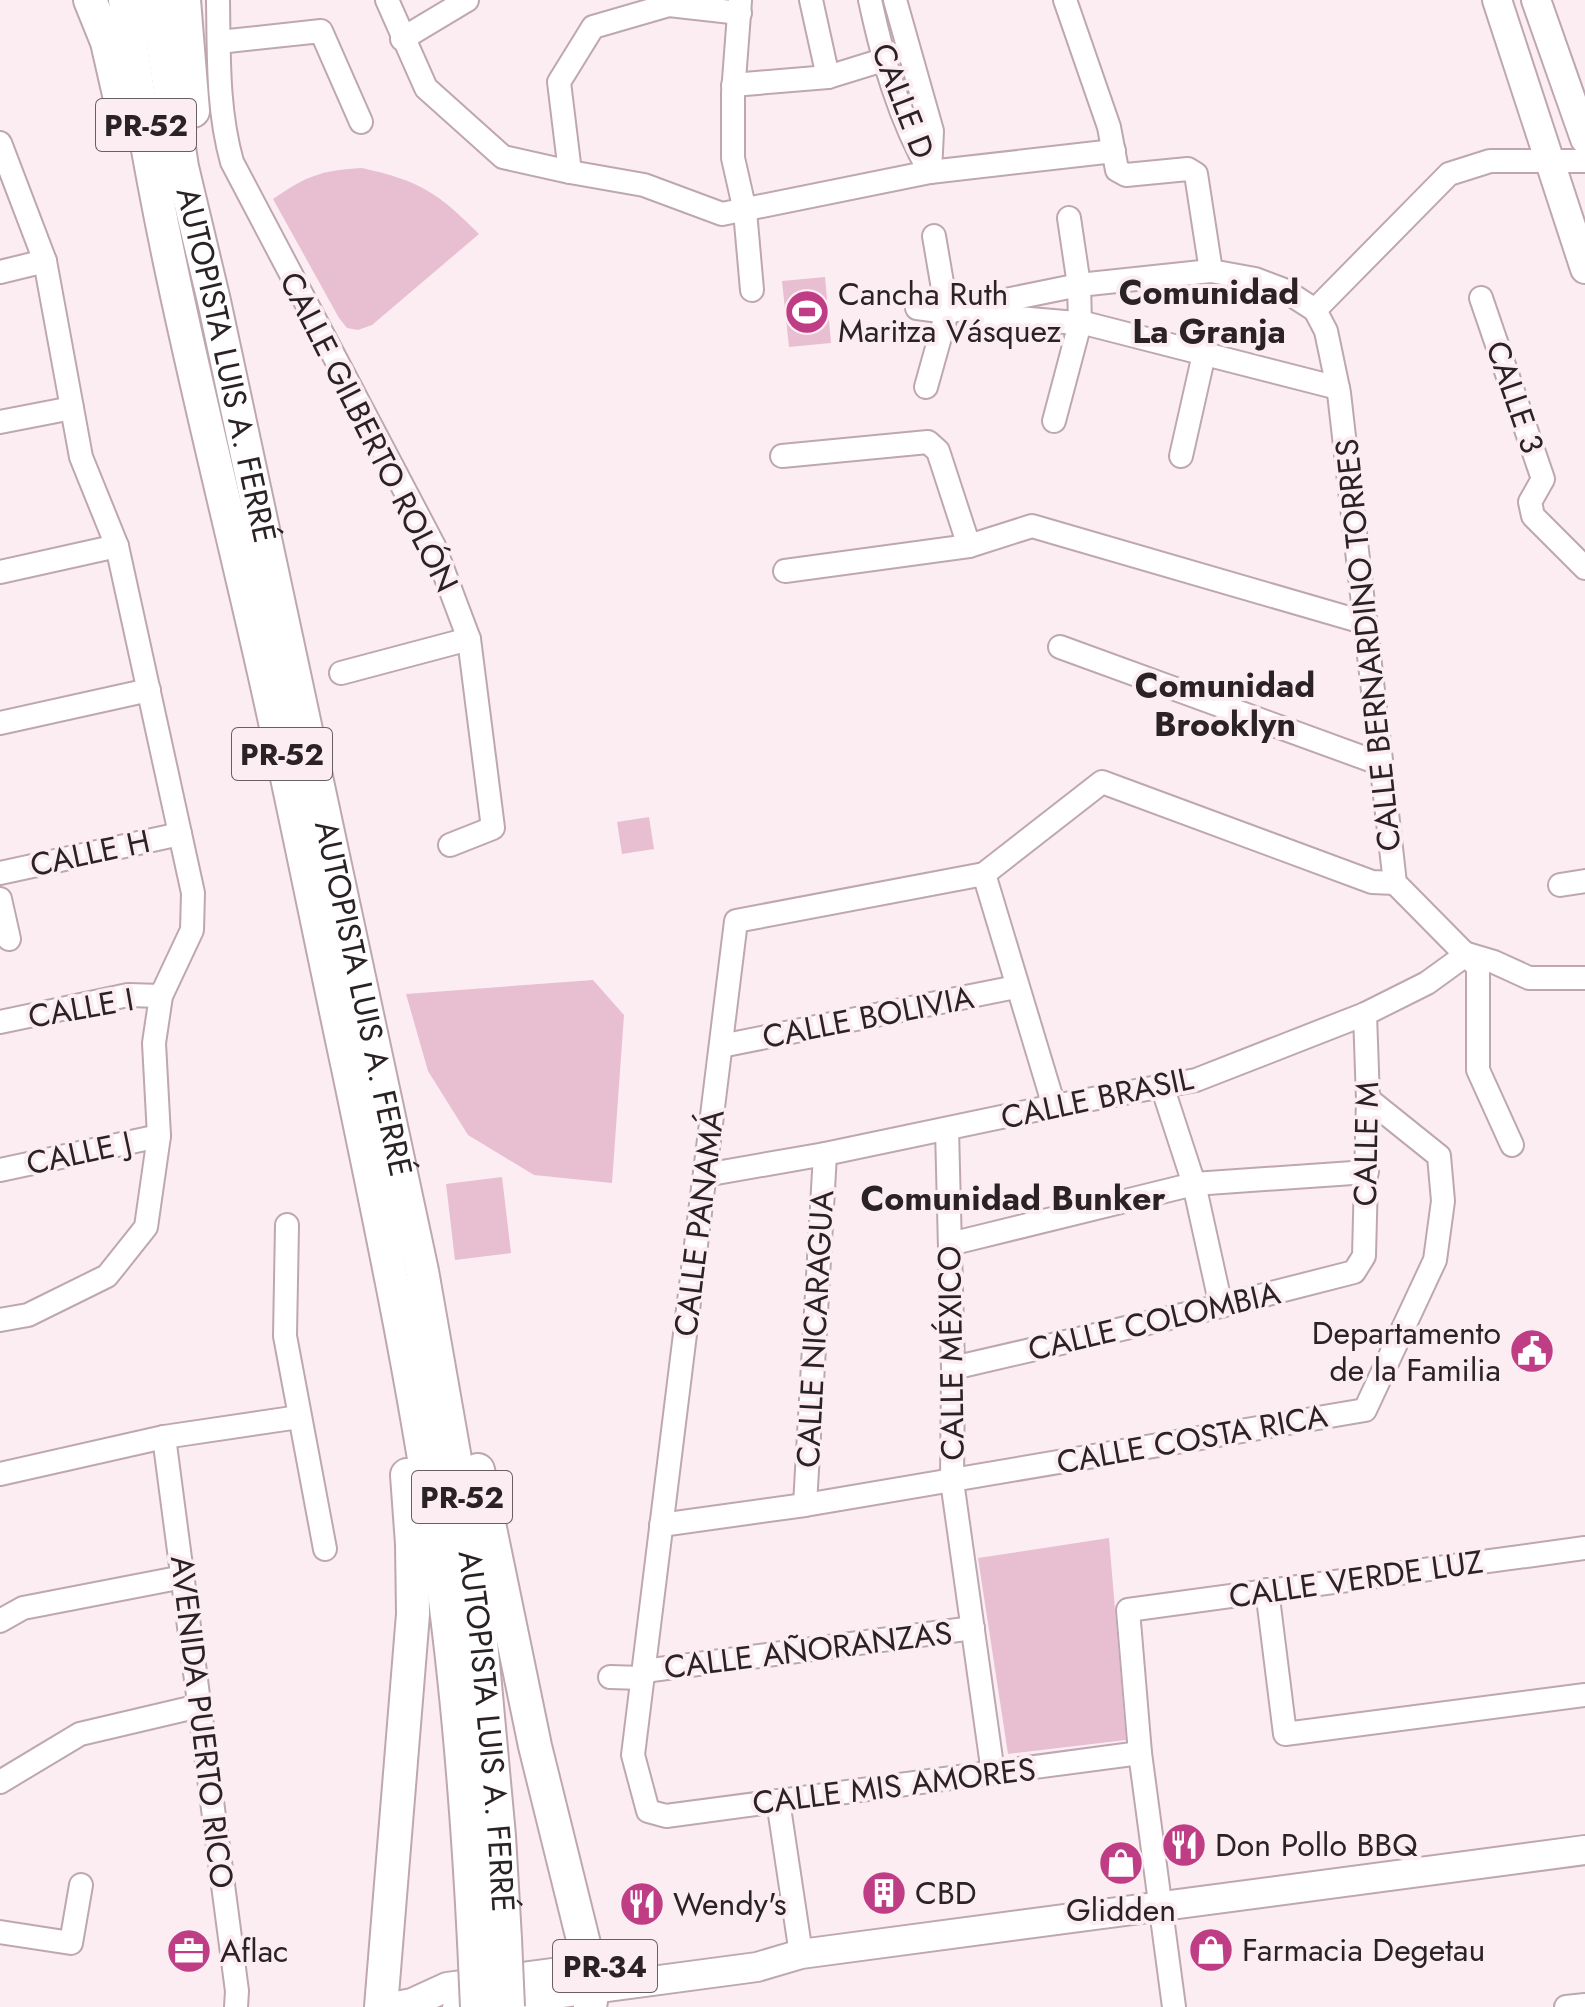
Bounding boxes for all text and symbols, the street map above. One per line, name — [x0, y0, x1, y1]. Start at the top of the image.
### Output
street label: CALLE D — [860, 37, 946, 165]
road number: PR-52 — [96, 99, 196, 151]
street label: AUTOPISTA LUIS A. FERRÉ — [165, 183, 288, 547]
street label: CALLE GILBERTO ROLÓN — [268, 264, 470, 600]
district label: Comunidad La Granja — [1119, 268, 1299, 356]
place label: Cancha Ruth Maritza Vásquez — [838, 271, 1062, 354]
sports icon: Cancha Ruth Maritza Vásquez — [783, 288, 831, 336]
street label: CALLE 3 — [1474, 335, 1556, 459]
street label: CALLE BERNARDINO TORRES — [1323, 436, 1413, 854]
district label: Comunidad Brooklyn — [1135, 661, 1315, 749]
road number: PR-52 — [232, 728, 332, 780]
street label: AUTOPISTA LUIS A. FERRÉ — [303, 816, 424, 1181]
street label: CALLE H — [26, 818, 154, 888]
street label: CALLE BOLIVIA — [759, 974, 977, 1060]
street label: CALLE I — [25, 976, 137, 1040]
street label: CALLE BRASIL — [997, 1055, 1198, 1141]
street label: CALLE M — [1342, 1081, 1390, 1207]
street label: CALLE PANAMÁ — [662, 1107, 736, 1339]
street label: CALLE J — [22, 1119, 136, 1187]
district label: Comunidad Bunker — [861, 1174, 1166, 1223]
street label: CALLE NICARAGUA — [785, 1189, 845, 1469]
street label: CALLE MÉXICO — [926, 1245, 976, 1461]
street label: CALLE COLOMBIA — [1024, 1270, 1284, 1372]
place label: Departamento de la Familia — [1312, 1310, 1501, 1393]
public building icon: Departamento de la Familia — [1508, 1327, 1556, 1375]
street label: CALLE COSTA RICA — [1053, 1393, 1331, 1485]
road number: PR-52 — [412, 1471, 512, 1523]
street label: CALLE VERDE LUZ — [1226, 1538, 1486, 1620]
street label: AUTOPISTA LUIS A. FERRÉ — [447, 1548, 526, 1913]
street label: AVENIDA PUERTO RICO — [159, 1553, 245, 1891]
street label: CALLE AÑORANZAS — [661, 1610, 955, 1690]
street label: CALLE MIS AMORES — [750, 1746, 1038, 1826]
restaurant icon: Don Pollo BBQ — [1160, 1821, 1208, 1869]
place label: Don Pollo BBQ — [1215, 1822, 1418, 1868]
shop icon: Glidden — [1097, 1839, 1145, 1887]
building icon: CBD — [860, 1869, 908, 1917]
place label: CBD — [915, 1870, 977, 1916]
restaurant icon: Wendy's — [618, 1880, 666, 1928]
place label: Wendy's — [673, 1881, 787, 1927]
place label: Glidden — [1066, 1887, 1176, 1933]
shop icon: Farmacia Degetau — [1187, 1926, 1235, 1974]
office icon: Aflac — [165, 1927, 213, 1975]
place label: Farmacia Degetau — [1242, 1927, 1485, 1973]
place label: Aflac — [220, 1928, 288, 1974]
road number: PR-34 — [553, 1940, 657, 1992]

